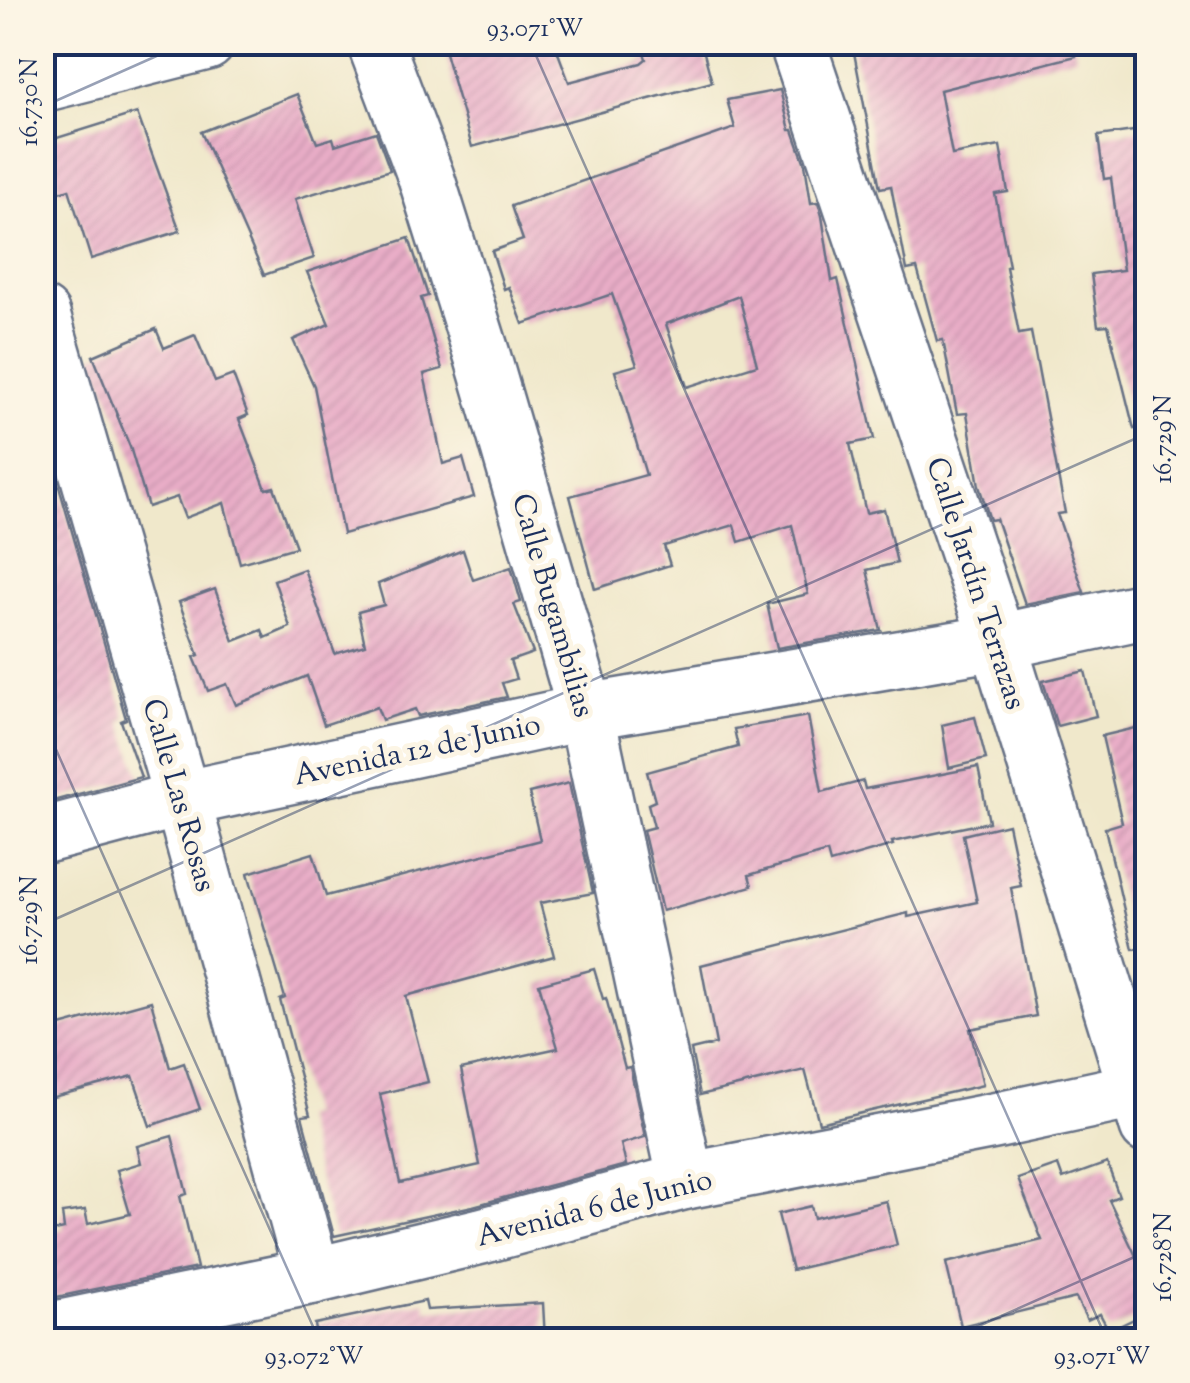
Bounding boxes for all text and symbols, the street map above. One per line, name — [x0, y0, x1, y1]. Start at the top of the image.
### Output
text: 93.071°W — [487, 12, 583, 48]
text: 16.730°N — [13, 58, 49, 146]
text: 16.729°N — [1147, 395, 1183, 483]
street label: Calle Jardín Terrazas — [914, 452, 1036, 716]
street label: Calle Bugambilias — [499, 489, 604, 723]
street label: Calle Las Rosas — [130, 694, 226, 897]
street label: Avenida 12 de Junio — [290, 704, 545, 799]
text: 16.729°N — [13, 876, 49, 964]
street label: Avenida 6 de Junio — [472, 1159, 717, 1260]
text: 16.728°N — [1147, 1212, 1183, 1302]
text: 93.072°W — [265, 1340, 364, 1376]
text: 93.071°W — [1054, 1340, 1150, 1376]

